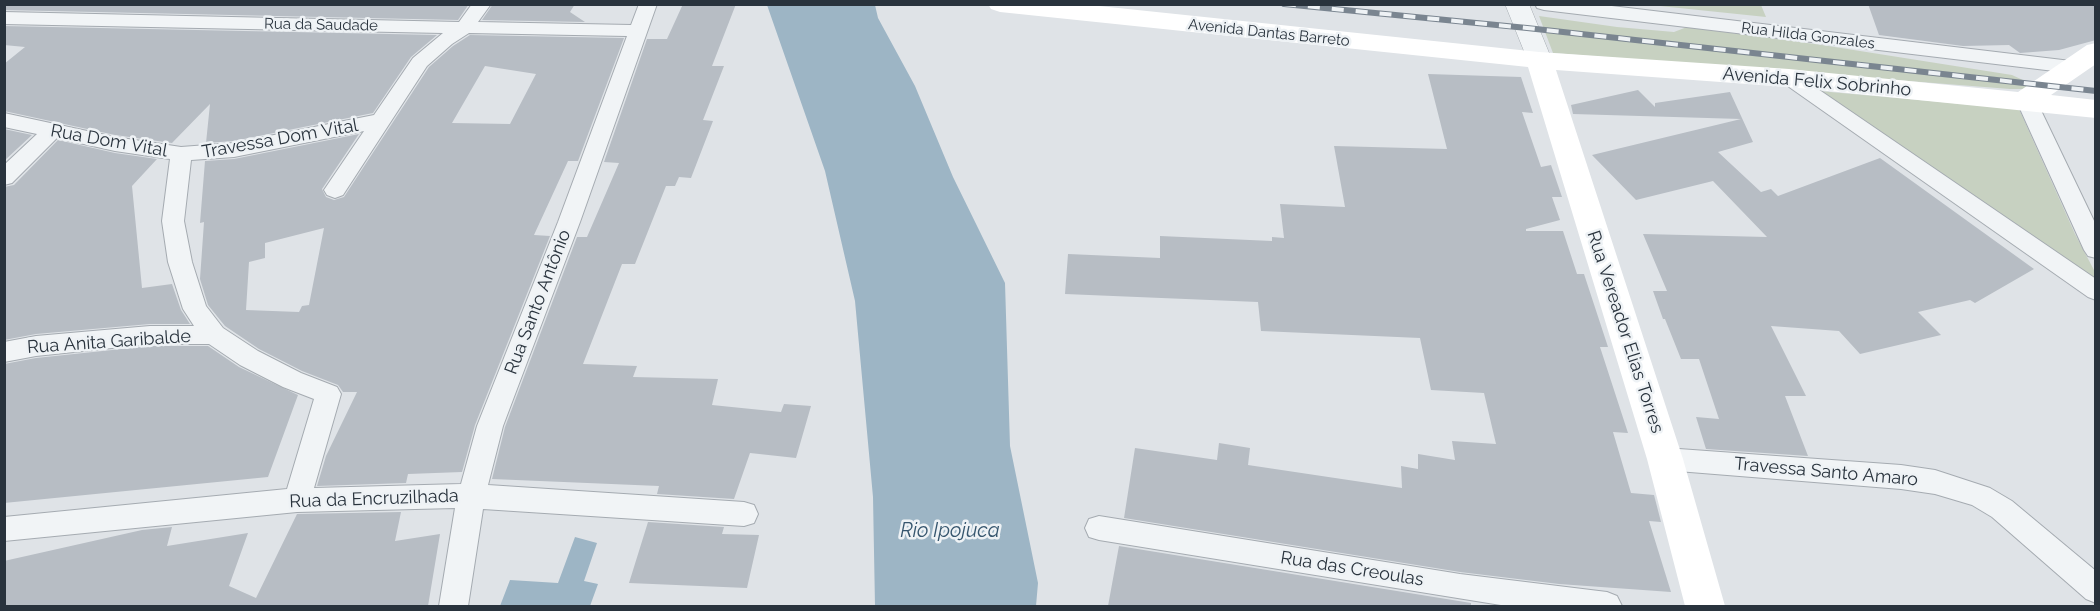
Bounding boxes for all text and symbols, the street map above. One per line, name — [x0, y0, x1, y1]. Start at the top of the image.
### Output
street label: Rua da Saudade — [264, 15, 378, 35]
street label: Avenida Dantas Barreto — [1187, 16, 1351, 50]
street label: Rua Hilda Gonzales — [1740, 19, 1876, 53]
street label: Avenida Felix Sobrinho — [1722, 63, 1912, 101]
street label: Travessa Dom Vital — [200, 115, 360, 163]
street label: Rua Dom Vital — [49, 120, 169, 162]
street label: Rua Santo Antônio — [500, 227, 576, 377]
street label: Rua Vereador Elias Torres — [1582, 228, 1668, 436]
street label: Rua Anita Garibalde — [26, 325, 192, 359]
street label: Travessa Santo Amaro — [1733, 453, 1919, 491]
street label: Rua da Encruzilhada — [289, 485, 459, 513]
water label: Rio Ipojuca — [900, 519, 1000, 543]
street label: Rua das Creoulas — [1279, 547, 1425, 591]

